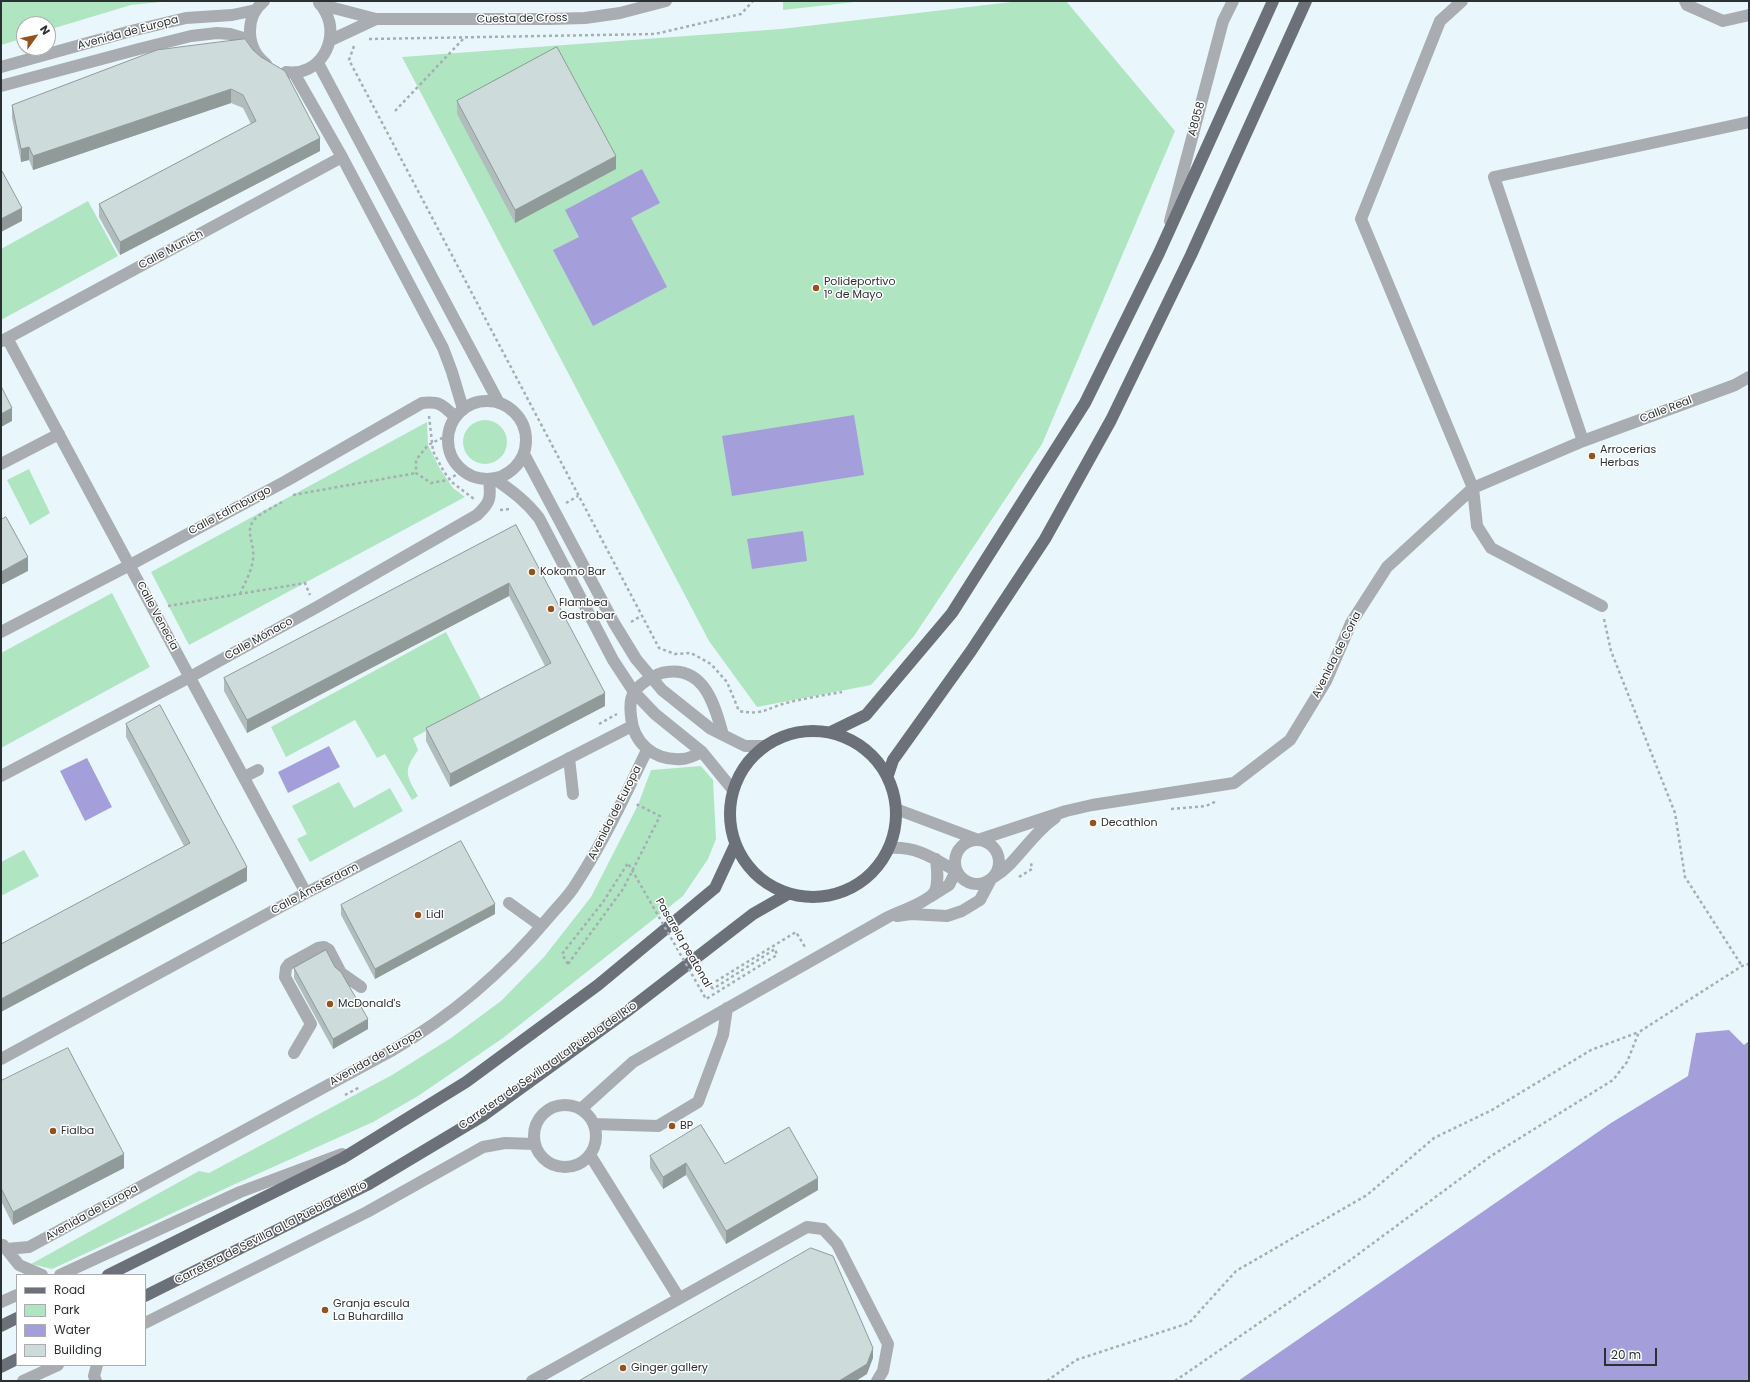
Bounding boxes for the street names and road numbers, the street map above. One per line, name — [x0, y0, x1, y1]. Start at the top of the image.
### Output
street label: Cuesta de Cross — [477, 12, 567, 26]
street label: Avenida de Europa — [76, 13, 180, 53]
street label: A8058 — [1186, 100, 1208, 138]
street label: Calle Munich — [137, 227, 205, 273]
street label: Calle Real — [1638, 394, 1694, 426]
street label: Calle Edimburgo — [187, 484, 273, 538]
street label: Calle Venecia — [133, 579, 181, 653]
street label: Avenida de Coria — [1310, 610, 1364, 700]
street label: Calle Mónaco — [223, 615, 295, 663]
street label: Avenida de Europa — [586, 764, 644, 862]
street label: Calle Ámsterdam — [269, 860, 361, 918]
street label: Pasarela peatonal — [652, 896, 714, 990]
street label: Carretera de Sevilla a La Puebla del Río — [457, 999, 639, 1133]
street label: Avenida de Europa — [327, 1027, 425, 1089]
street label: Carretera de Sevilla a La Puebla del Río — [173, 1179, 369, 1287]
street label: Avenida de Europa — [43, 1182, 141, 1244]

